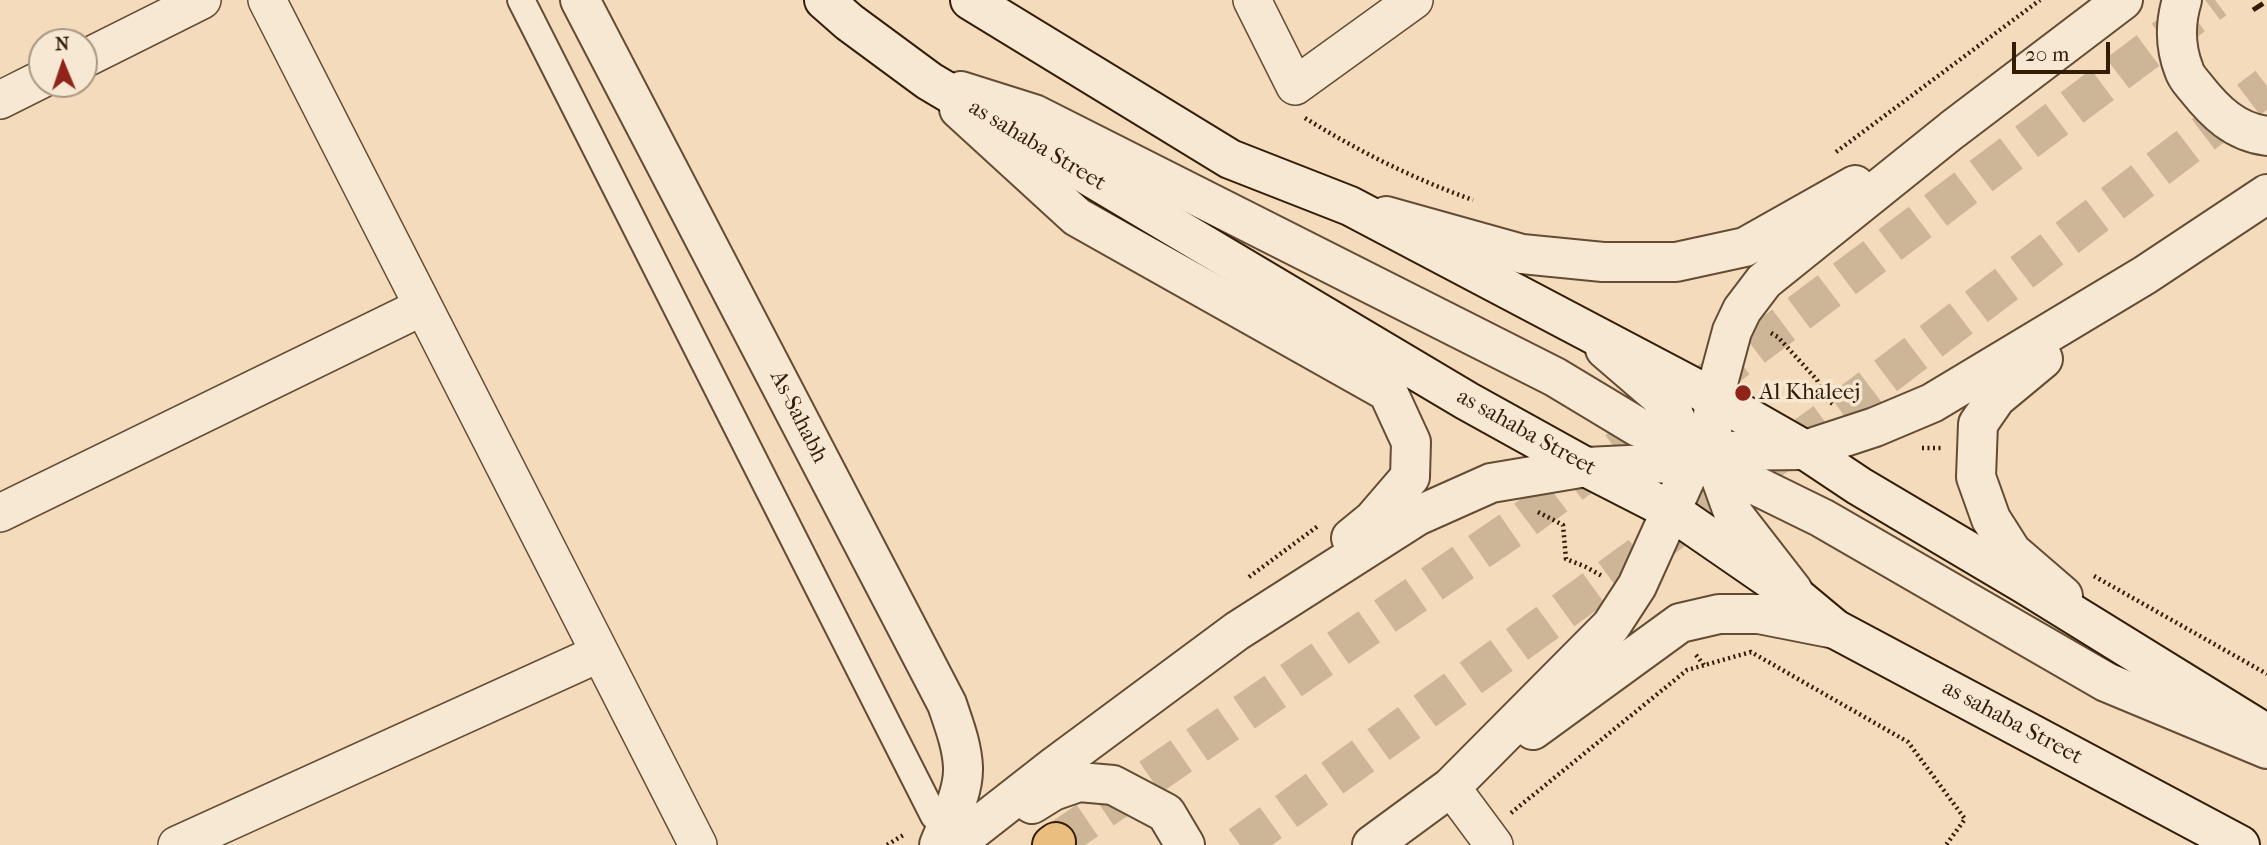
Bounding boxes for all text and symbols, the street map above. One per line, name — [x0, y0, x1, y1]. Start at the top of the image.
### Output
north arrow — [28, 28, 98, 98]
scale bar — [2015, 28, 2113, 72]
text: N — [55, 33, 70, 55]
text: 20 m — [2025, 42, 2069, 66]
street label: as sahaba Street — [963, 94, 1111, 198]
street label: As-Sahabh — [763, 366, 833, 468]
place label: Al Khaleej — [1759, 379, 1860, 407]
street label: as sahaba Street — [1452, 383, 1600, 483]
marker: Al Khaleej — [1733, 383, 1753, 403]
street label: as sahaba Street — [1937, 674, 2087, 772]

